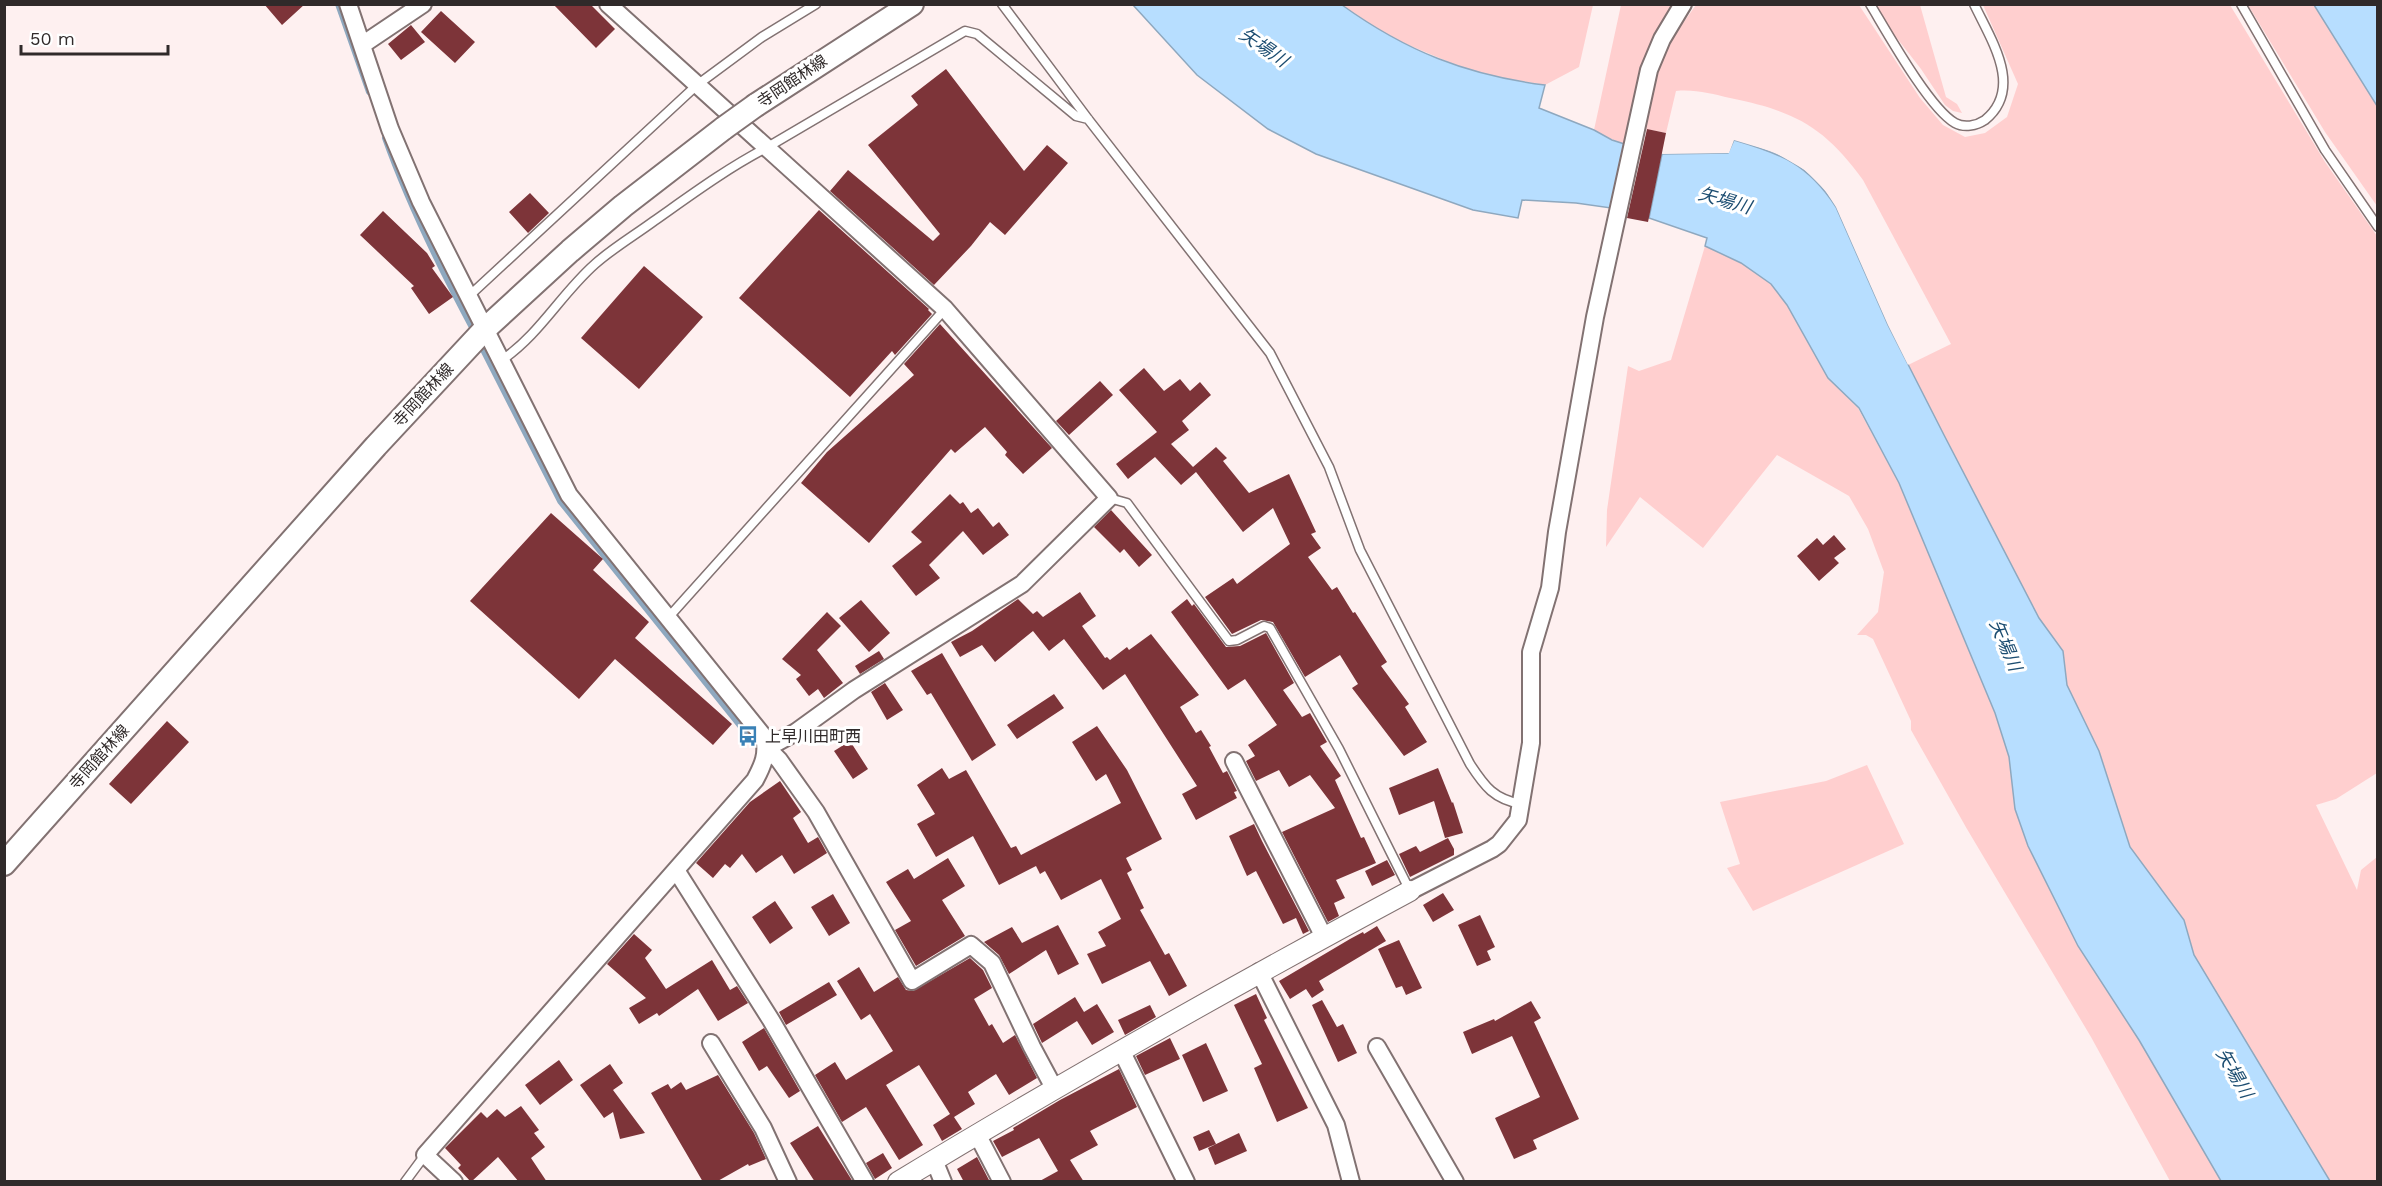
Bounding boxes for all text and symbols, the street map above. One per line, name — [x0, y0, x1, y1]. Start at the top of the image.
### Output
scale bar — [21, 18, 168, 56]
water label: 矢場川 — [1236, 23, 1294, 72]
text: 50 m — [30, 28, 75, 49]
street label: 寺岡館林線 — [754, 51, 830, 111]
water label: 矢場川 — [1696, 182, 1756, 218]
street label: 寺岡館林線 — [389, 359, 457, 431]
water label: 矢場川 — [1986, 616, 2027, 676]
street label: 寺岡館林線 — [65, 721, 133, 793]
bus stop icon: 上早川田町西 — [736, 724, 760, 748]
place label: 上早川田町西 — [765, 727, 861, 746]
water label: 矢場川 — [2212, 1044, 2259, 1103]

